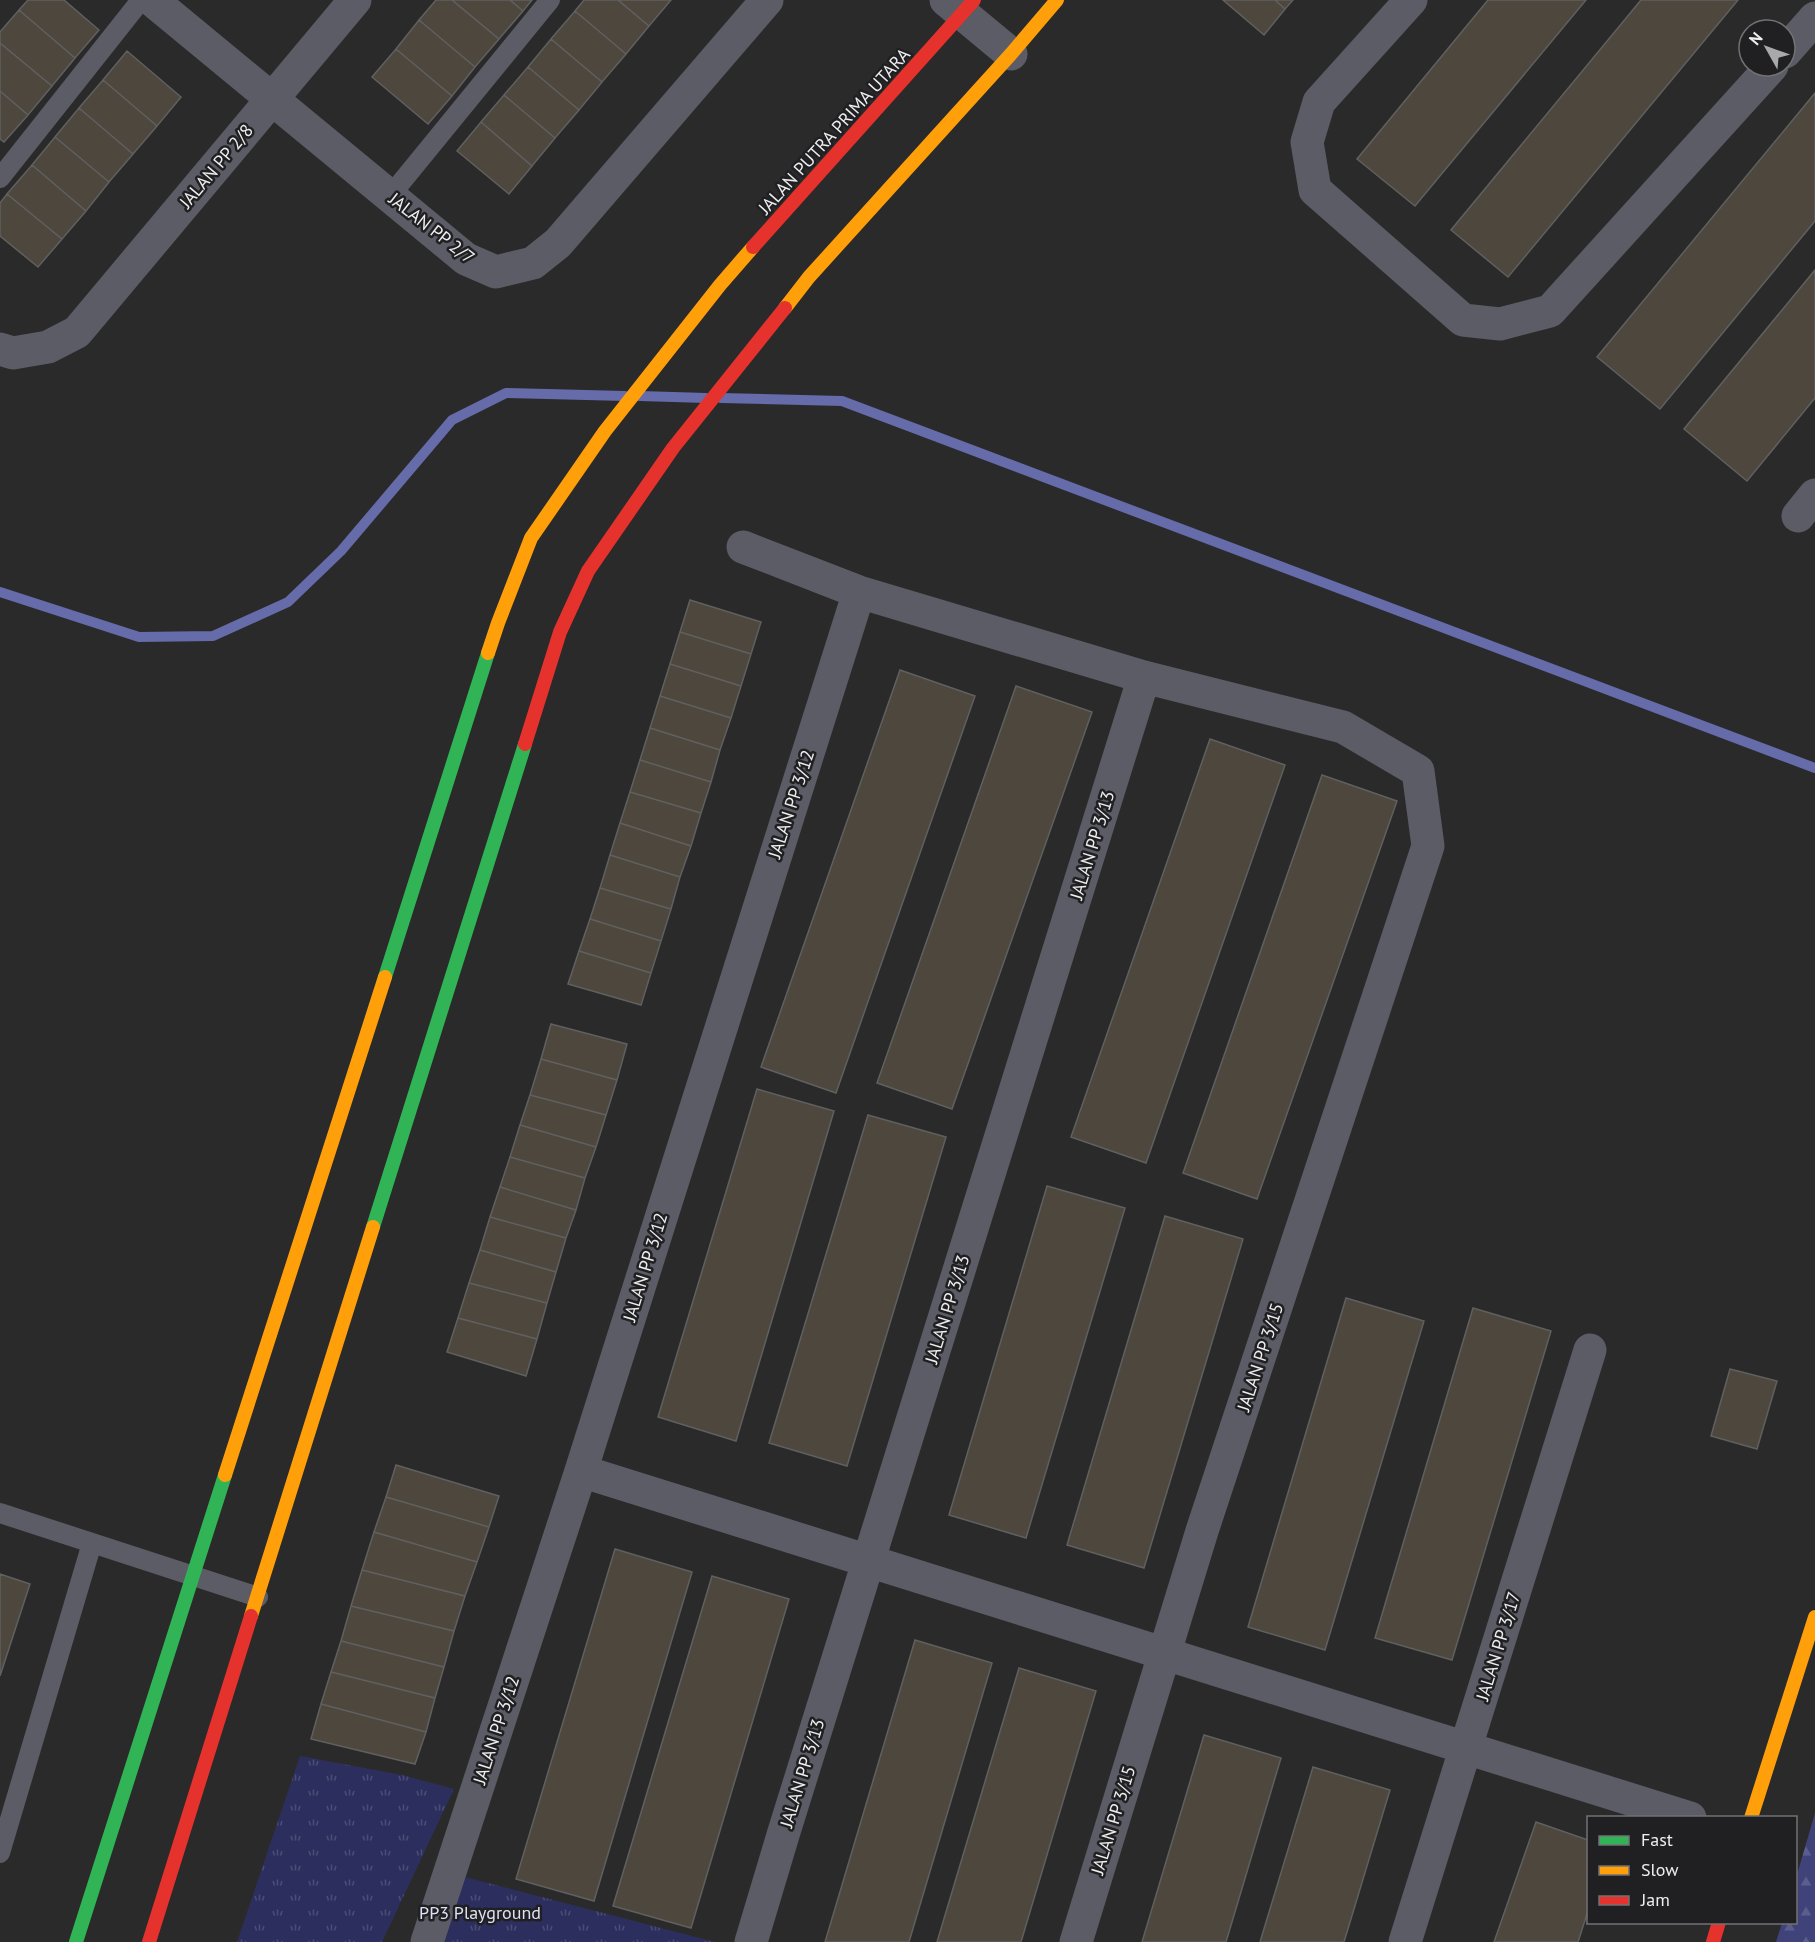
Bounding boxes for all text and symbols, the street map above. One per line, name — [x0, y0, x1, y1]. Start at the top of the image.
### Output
north arrow — [1737, 18, 1797, 78]
text: N — [1744, 28, 1767, 49]
street label: JALAN PUTRA PRIMA UTARA — [753, 43, 915, 220]
street label: JALAN PP 2/8 — [173, 119, 258, 214]
street label: JALAN PP 2/7 — [384, 187, 480, 269]
street label: JALAN PP 3/12 — [762, 747, 819, 862]
street label: JALAN PP 3/13 — [1064, 788, 1119, 903]
street label: JALAN PP 3/12 — [617, 1210, 672, 1325]
street label: JALAN PP 3/13 — [919, 1252, 974, 1367]
street label: JALAN PP 3/15 — [1231, 1300, 1288, 1415]
street label: JALAN PP 3/17 — [1470, 1589, 1525, 1704]
street label: JALAN PP 3/12 — [467, 1673, 524, 1788]
street label: JALAN PP 3/13 — [774, 1716, 829, 1831]
street label: JALAN PP 3/15 — [1085, 1763, 1140, 1878]
legend — [1587, 1816, 1797, 1924]
text: Fast — [1641, 1828, 1673, 1851]
text: Slow — [1641, 1858, 1679, 1881]
text: Jam — [1640, 1888, 1670, 1911]
park label: PP3 Playground — [419, 1901, 541, 1924]

